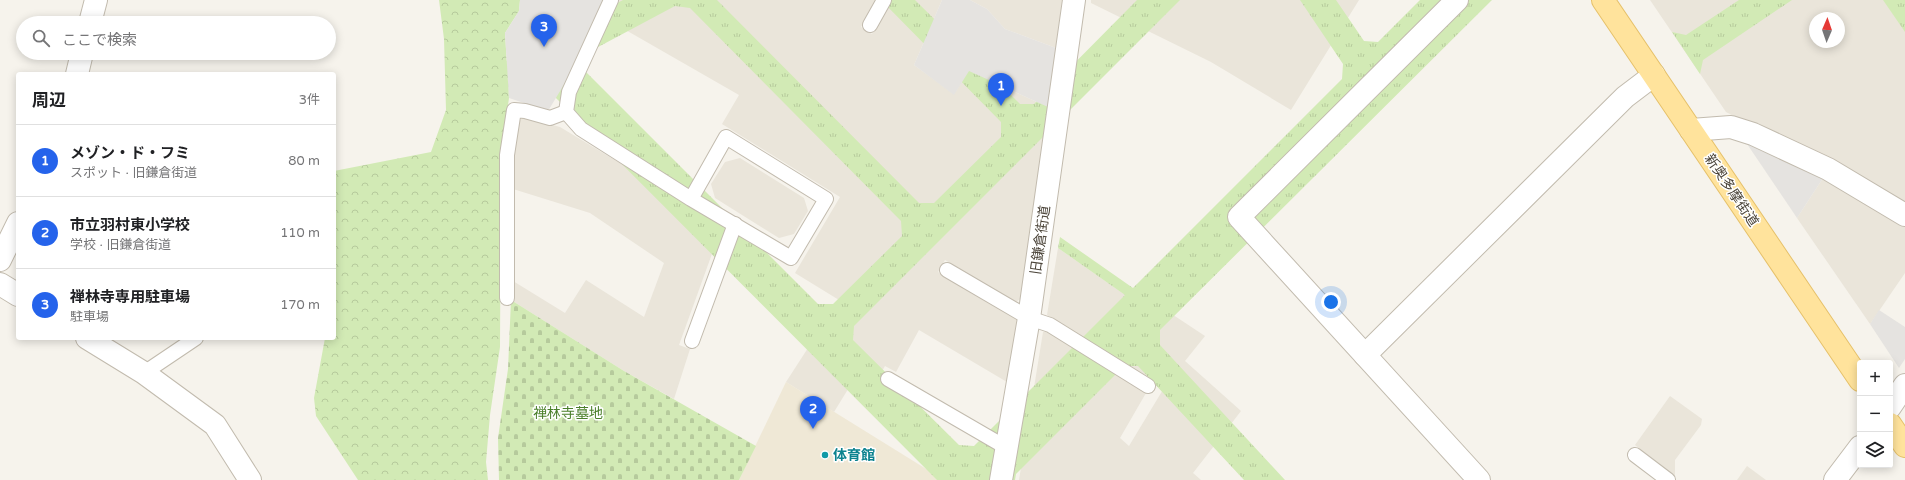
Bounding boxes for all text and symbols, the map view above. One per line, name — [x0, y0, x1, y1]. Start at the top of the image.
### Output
north arrow — [1809, 12, 1845, 48]
pin: 3 — [531, 14, 557, 47]
search box — [16, 16, 336, 60]
icon: search — [30, 27, 52, 49]
text: ここで検索 — [62, 31, 137, 49]
pin: 1 — [988, 73, 1014, 106]
text: 周辺 — [32, 90, 66, 111]
text: 3件 — [299, 92, 320, 108]
text: メゾン・ド・フミ — [70, 144, 190, 162]
street label: 新奥多摩街道 — [1701, 151, 1762, 230]
text: 1 — [41, 153, 49, 169]
text: 80 m — [288, 153, 320, 169]
text: スポット · 旧鎌倉街道 — [70, 165, 197, 181]
street label: 旧鎌倉街道 — [1027, 204, 1054, 276]
text: 市立羽村東小学校 — [70, 216, 190, 234]
text: 2 — [41, 225, 49, 241]
text: 110 m — [280, 225, 320, 241]
text: 学校 · 旧鎌倉街道 — [70, 237, 171, 253]
text: 禅林寺専用駐車場 — [70, 288, 190, 306]
your location — [1321, 292, 1341, 312]
text: 3 — [41, 297, 49, 313]
text: 170 m — [280, 297, 320, 313]
text: 駐車場 — [70, 309, 109, 325]
map controls — [1857, 360, 1893, 468]
button: + — [1857, 360, 1893, 396]
pin: 2 — [800, 396, 826, 429]
button: − — [1857, 396, 1893, 432]
park label: 禅林寺墓地 — [533, 405, 603, 422]
button: layers — [1857, 432, 1893, 468]
place label: 体育館 — [833, 447, 875, 464]
marker: 体育館 — [820, 450, 830, 460]

